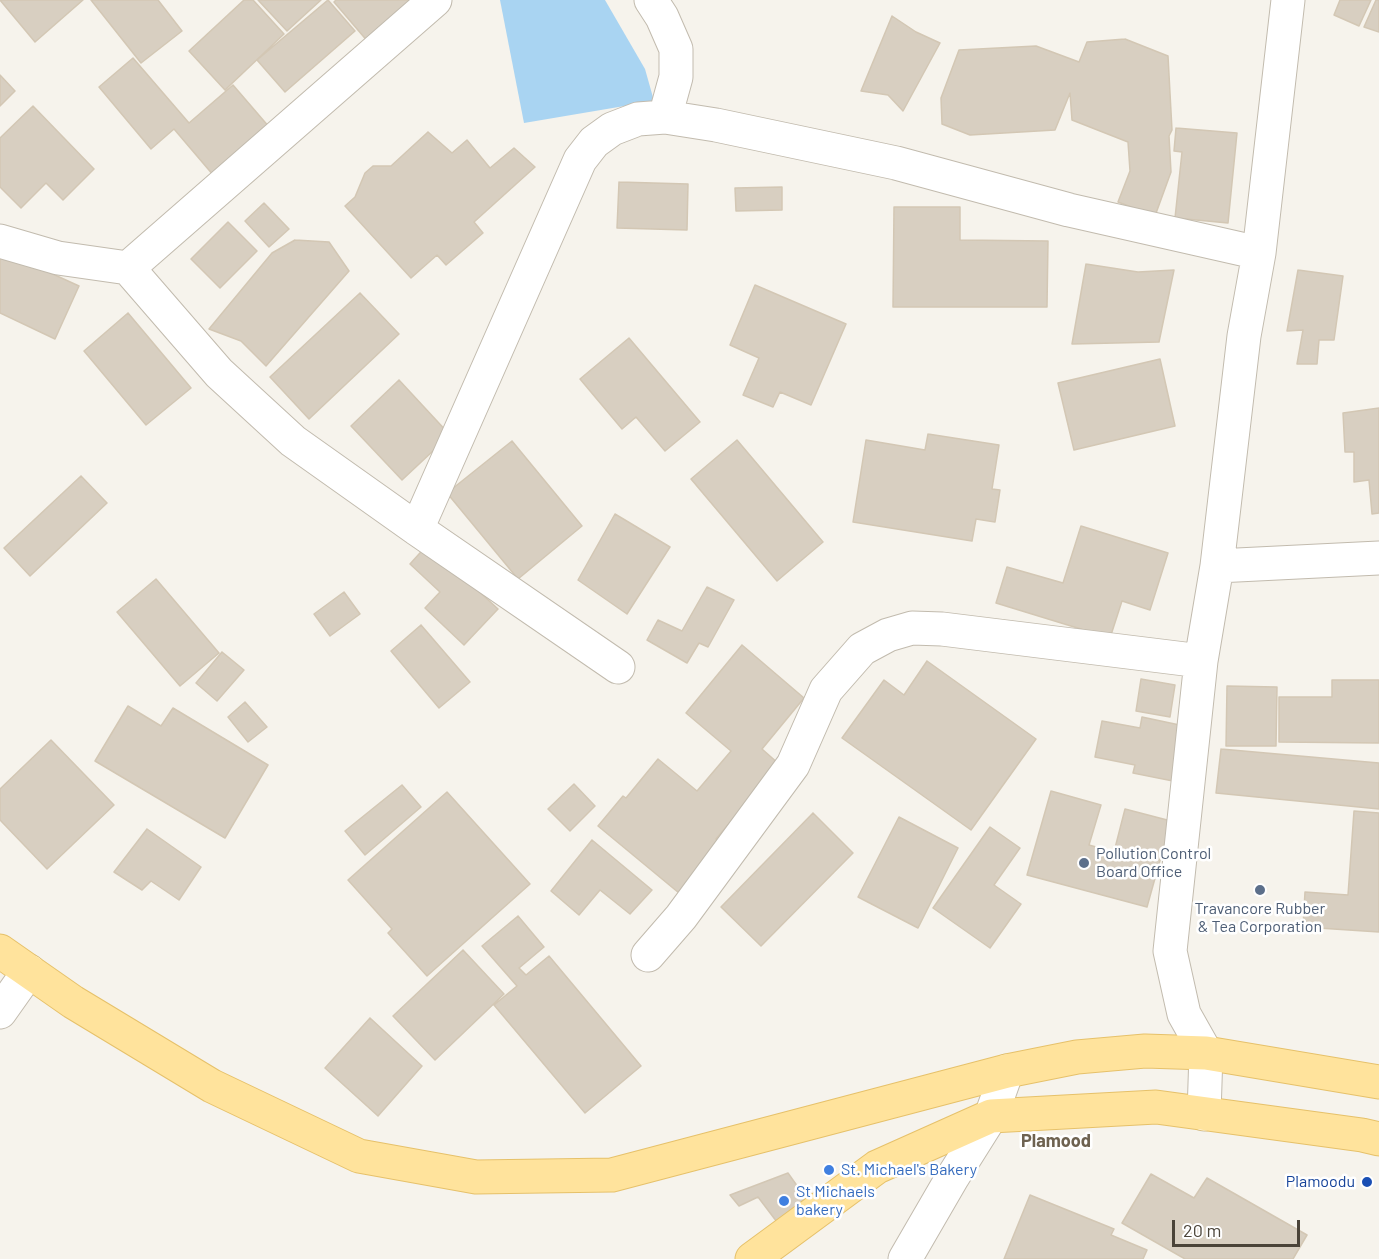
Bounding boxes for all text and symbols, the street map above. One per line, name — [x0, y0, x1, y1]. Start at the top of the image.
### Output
place label: Pollution Control Board Office — [1096, 844, 1211, 882]
marker: Pollution Control Board Office — [1077, 856, 1091, 870]
marker: Travancore Rubber & Tea Corporation — [1253, 883, 1267, 897]
place label: Travancore Rubber & Tea Corporation — [1195, 899, 1325, 937]
district label: Plamood — [1021, 1130, 1091, 1152]
place label: St. Michael's Bakery — [841, 1160, 977, 1180]
marker: St. Michael's Bakery — [822, 1163, 836, 1177]
place label: Plamoodu — [1286, 1172, 1355, 1192]
marker: Plamoodu — [1360, 1175, 1374, 1189]
place label: St Michaels bakery — [796, 1182, 875, 1220]
marker: St Michaels bakery — [777, 1194, 791, 1208]
scale bar — [1175, 1208, 1302, 1246]
text: 20 m — [1183, 1219, 1221, 1241]

